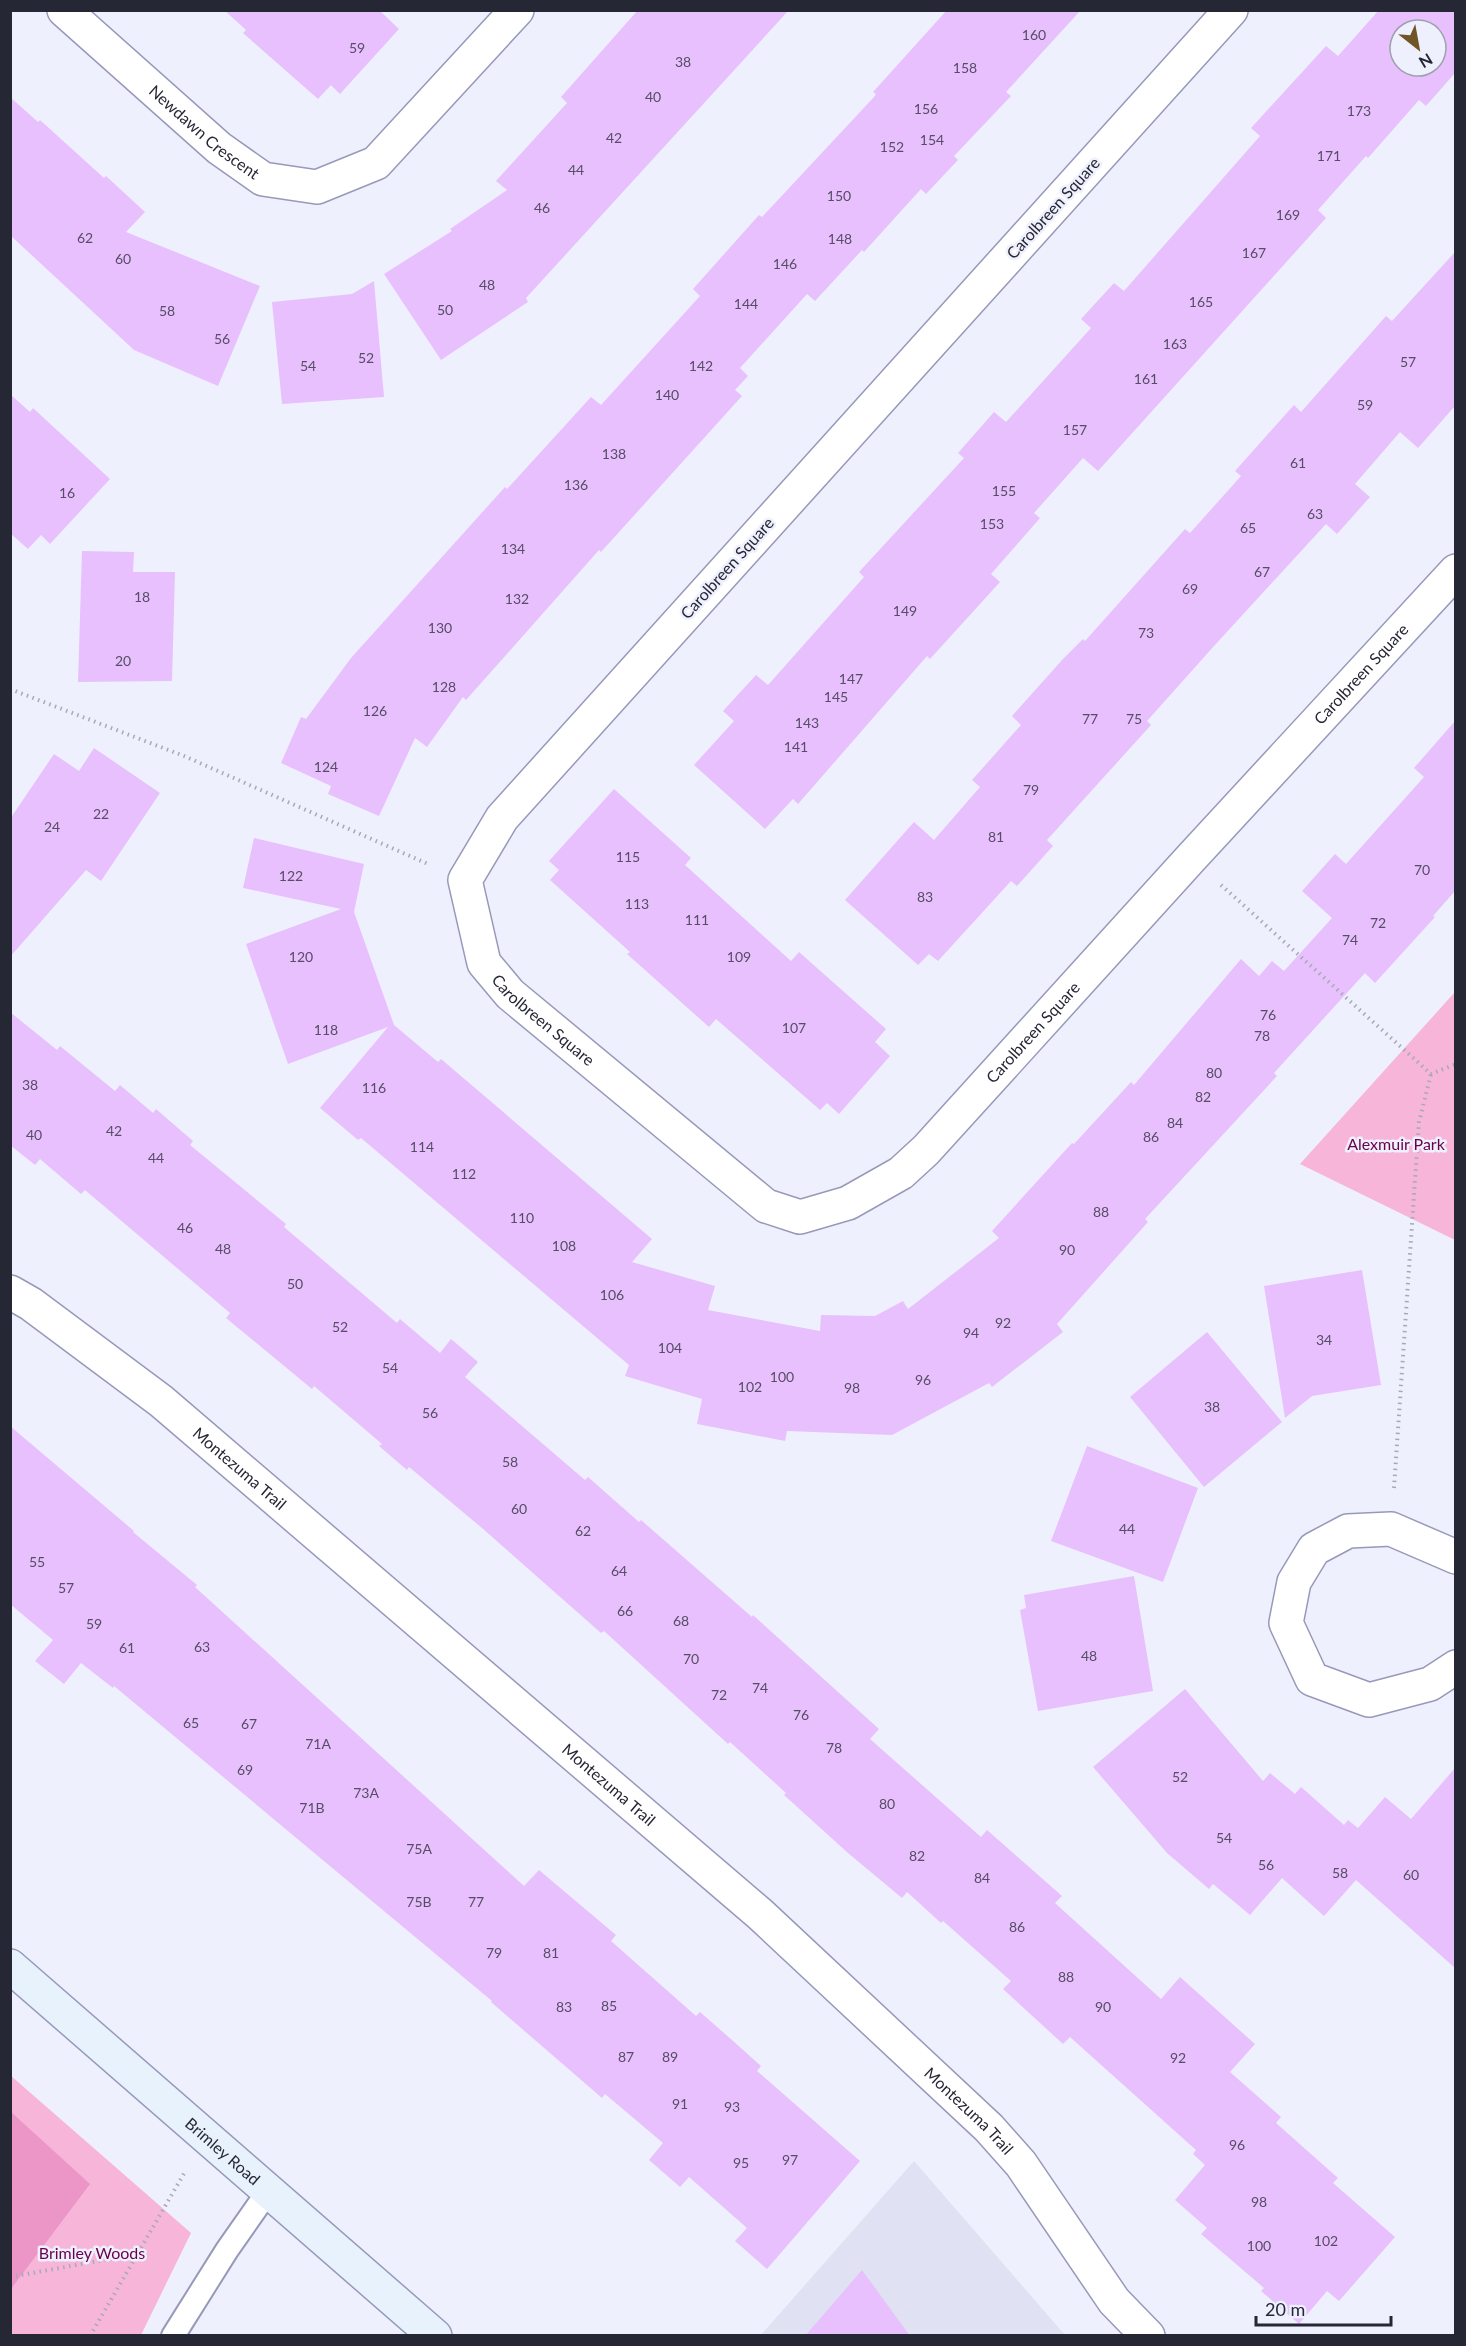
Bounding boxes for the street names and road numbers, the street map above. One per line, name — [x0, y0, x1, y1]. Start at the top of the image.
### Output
street label: Newdawn Crescent — [146, 81, 264, 183]
street label: Carolbreen Square — [1002, 153, 1103, 262]
street label: Carolbreen Square — [676, 513, 777, 622]
street label: Carolbreen Square — [1310, 619, 1412, 728]
street label: Carolbreen Square — [488, 970, 599, 1069]
street label: Carolbreen Square — [982, 977, 1083, 1086]
street label: Montezuma Trail — [190, 1423, 290, 1513]
street label: Montezuma Trail — [559, 1739, 660, 1829]
street label: Montezuma Trail — [921, 2063, 1018, 2158]
street label: Brimley Road — [182, 2113, 264, 2188]

